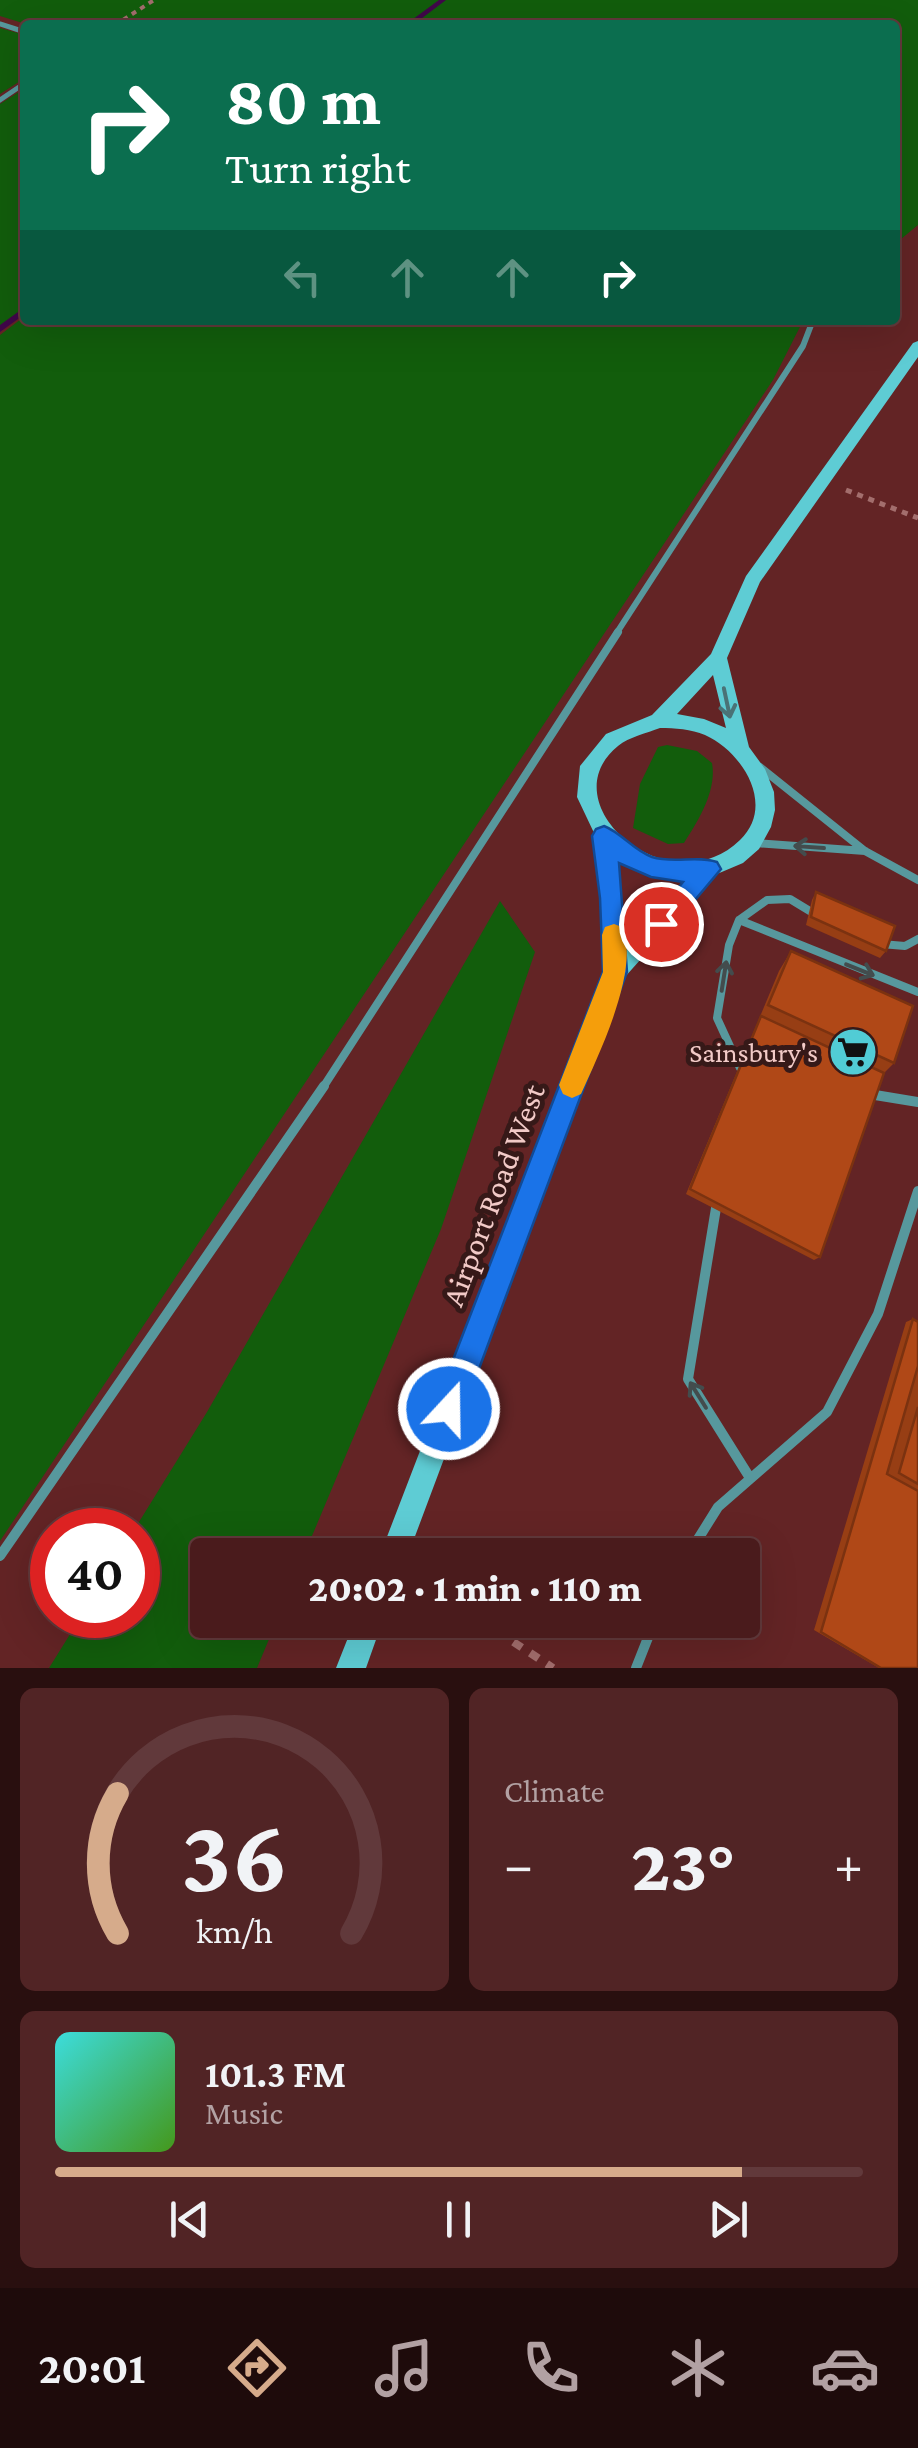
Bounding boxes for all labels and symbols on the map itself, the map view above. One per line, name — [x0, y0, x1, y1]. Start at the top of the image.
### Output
one-way arrow — [719, 686, 738, 718]
one-way arrow — [793, 837, 826, 856]
pin — [619, 882, 704, 967]
one-way arrow — [715, 960, 734, 992]
one-way arrow — [845, 963, 875, 981]
supermarket icon: Sainsbury's — [827, 1026, 879, 1078]
place label: Sainsbury's — [689, 1037, 818, 1068]
street label: Airport Road West — [434, 1079, 552, 1311]
position arrow — [397, 1357, 501, 1461]
one-way arrow — [688, 1381, 709, 1410]
speed limit sign: 40 — [30, 1508, 160, 1638]

